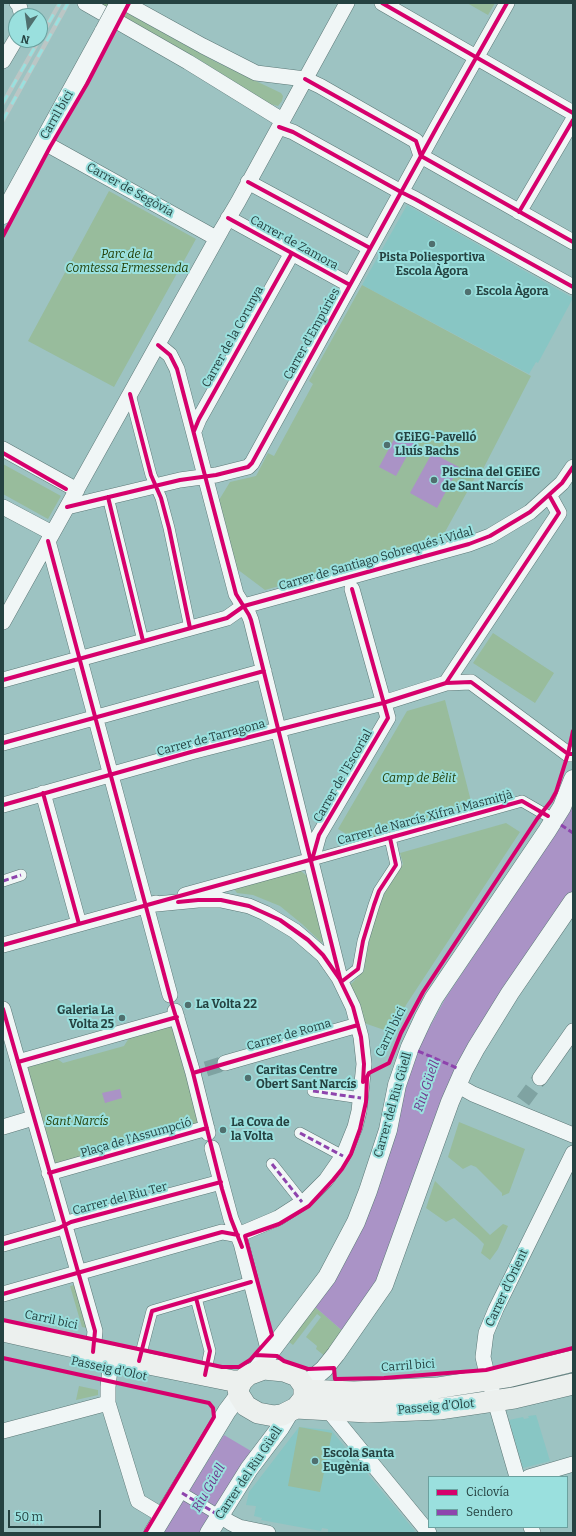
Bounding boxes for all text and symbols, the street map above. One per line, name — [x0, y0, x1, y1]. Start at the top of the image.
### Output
north arrow — [8, 8, 48, 48]
text: N — [20, 32, 31, 46]
street label: Carril bici — [37, 88, 77, 142]
street label: Carrer de Segòvia — [84, 160, 176, 220]
street label: Carrer de Zamora — [247, 213, 341, 273]
marker: Pista Poliesportiva Escola Àgora — [427, 239, 437, 249]
park label: Parc de la Comtessa Ermessenda — [65, 248, 189, 276]
place label: Pista Poliesportiva Escola Àgora — [379, 251, 485, 279]
street label: Carrer de la Corunya — [199, 284, 267, 390]
place label: Escola Àgora — [476, 285, 548, 299]
street label: Carrer d'Empúries — [281, 286, 343, 382]
marker: Escola Àgora — [463, 287, 473, 297]
place label: GEiEG-Pavelló Lluís Bachs — [395, 431, 476, 459]
marker: GEiEG-Pavelló Lluís Bachs — [382, 440, 392, 450]
place label: Piscina del GEiEG de Sant Narcís — [442, 466, 540, 494]
marker: Piscina del GEiEG de Sant Narcís — [429, 475, 439, 485]
street label: Carrer de Santiago Sobrequés i Vidal — [277, 524, 475, 594]
street label: Carrer de Tarragona — [155, 717, 267, 759]
street label: Carrer de l'Escorial — [311, 727, 375, 825]
park label: Camp de Bèlit — [382, 772, 456, 786]
street label: Carrer de Narcís Xifra i Masmitjà — [336, 788, 514, 848]
place label: La Volta 22 — [196, 998, 257, 1012]
marker: La Volta 22 — [183, 1000, 193, 1010]
place label: Galeria La Volta 25 — [57, 1004, 114, 1032]
street label: Carril bici — [373, 1005, 409, 1059]
marker: Galeria La Volta 25 — [117, 1013, 127, 1023]
street label: Carrer de Roma — [245, 1016, 333, 1054]
street label: Carrer del Riu Güell — [371, 1051, 415, 1159]
water label: Riu Güell — [411, 1058, 443, 1114]
place label: Caritas Centre Obert Sant Narcís — [256, 1064, 356, 1092]
marker: Caritas Centre Obert Sant Narcís — [243, 1073, 253, 1083]
park label: Sant Narcís — [45, 1115, 109, 1129]
street label: Plaça de l'Assumpció — [79, 1115, 193, 1161]
place label: La Cova de la Volta — [231, 1116, 290, 1144]
marker: La Cova de la Volta — [218, 1125, 228, 1135]
street label: Carrer del Riu Ter — [71, 1179, 169, 1219]
street label: Carrer d'Orient — [483, 1247, 531, 1329]
street label: Carril bici — [23, 1307, 79, 1333]
street label: Passeig d'Olot — [70, 1354, 148, 1384]
street label: Carril bici — [381, 1357, 435, 1375]
street label: Passeig d'Olot — [397, 1396, 475, 1418]
street label: Carrer del Riu Güell — [213, 1424, 285, 1522]
place label: Escola Santa Eugènia — [323, 1447, 394, 1475]
marker: Escola Santa Eugènia — [310, 1456, 320, 1466]
water label: Riu Güell — [189, 1461, 229, 1515]
legend — [428, 1476, 568, 1528]
text: Ciclovía — [466, 1485, 509, 1499]
scale bar — [10, 1502, 103, 1528]
text: Sendero — [466, 1505, 513, 1519]
text: 50 m — [15, 1510, 43, 1524]

